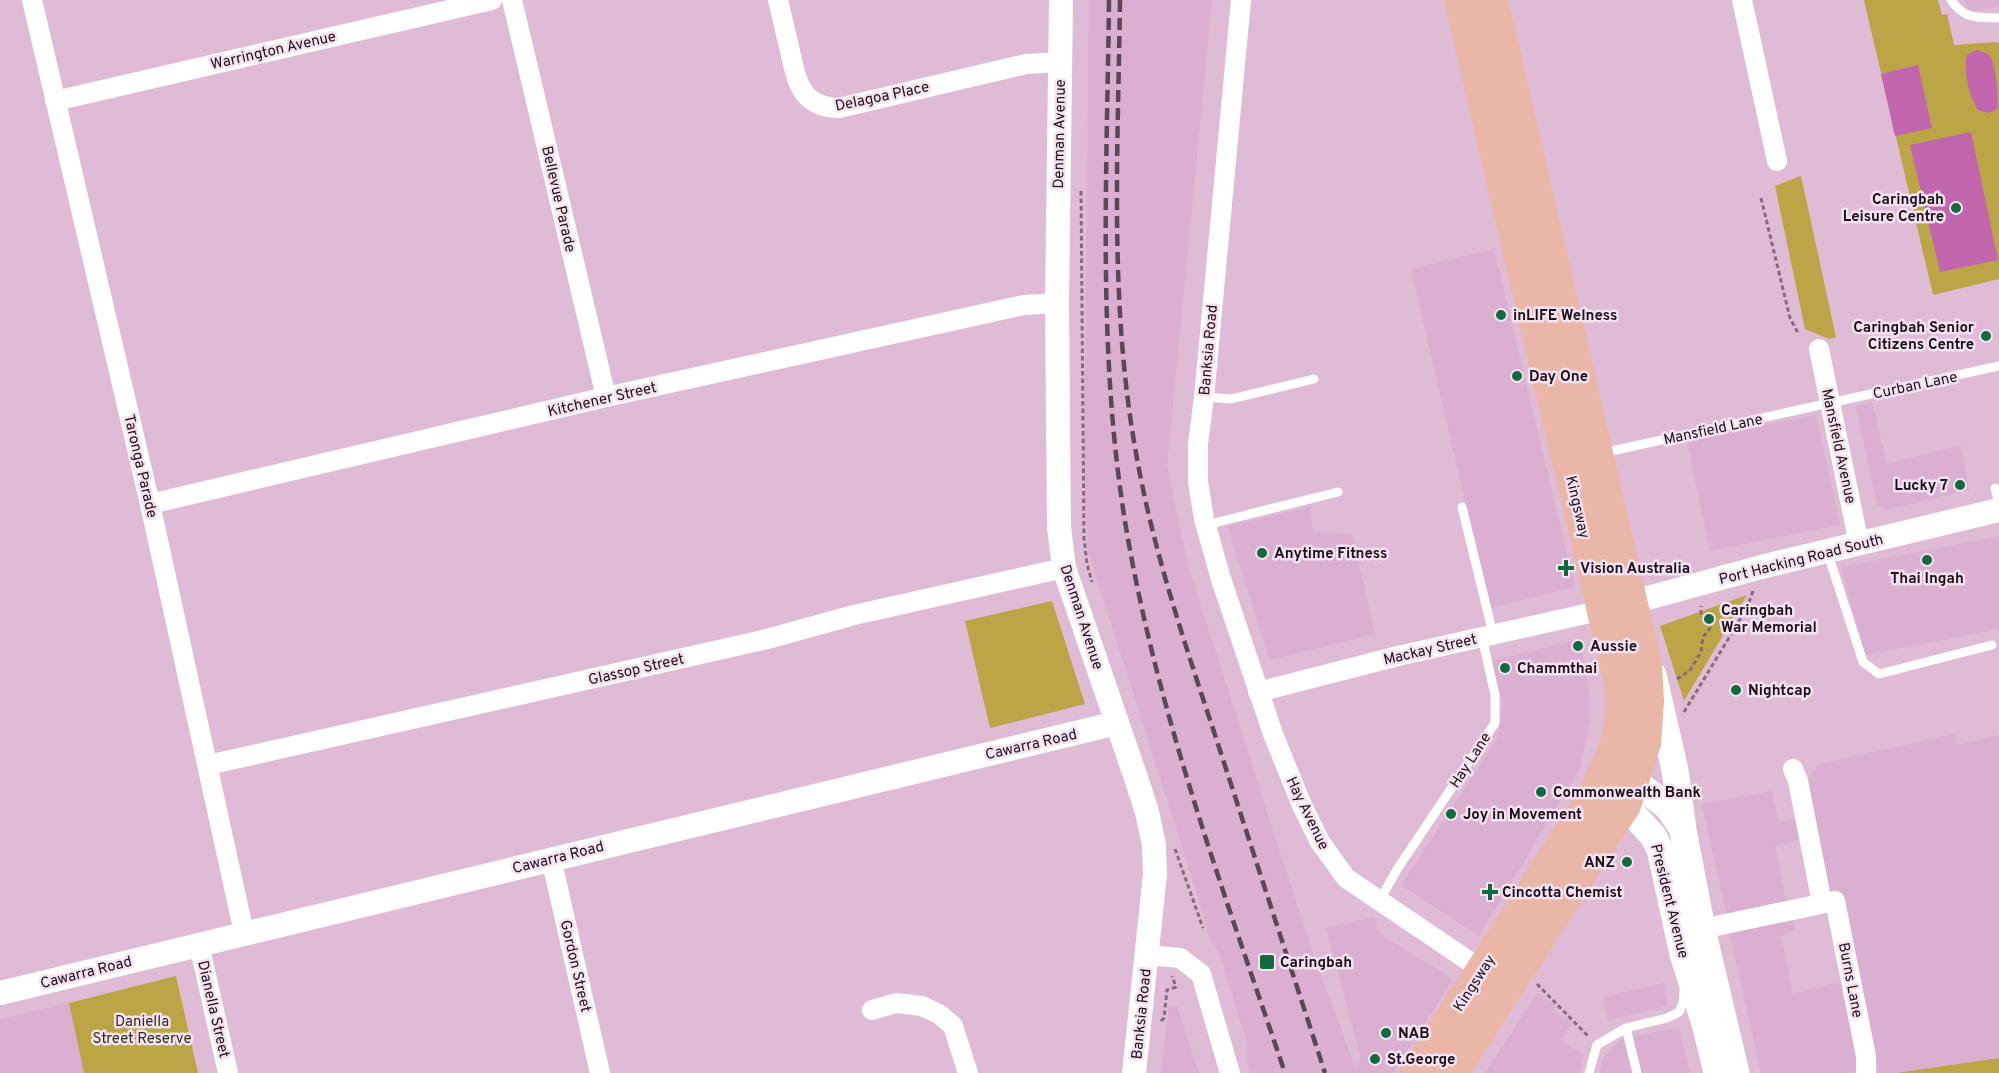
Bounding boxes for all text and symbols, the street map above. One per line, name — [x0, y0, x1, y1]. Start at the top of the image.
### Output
street label: Warrington Avenue — [209, 28, 338, 75]
street label: Delagoa Place — [834, 78, 931, 117]
street label: Denman Avenue — [1050, 79, 1071, 189]
street label: Bellevue Parade — [536, 144, 579, 254]
place label: Caringbah Leisure Centre — [1843, 191, 1944, 227]
marker: Caringbah Leisure Centre — [1949, 201, 1963, 215]
street label: Banksia Road — [1196, 304, 1223, 396]
place label: inLIFE Welness — [1513, 307, 1617, 326]
marker: inLIFE Welness — [1494, 308, 1508, 322]
place label: Caringbah Senior Citizens Centre — [1853, 319, 1975, 355]
marker: Caringbah Senior Citizens Centre — [1979, 329, 1993, 343]
place label: Day One — [1529, 368, 1588, 387]
street label: Curban Lane — [1871, 368, 1959, 405]
marker: Day One — [1510, 369, 1524, 383]
street label: Kitchener Street — [546, 379, 659, 422]
street label: Mansfield Avenue — [1816, 387, 1859, 506]
street label: Mansfield Lane — [1662, 411, 1765, 450]
street label: Taronga Parade — [118, 413, 161, 520]
street label: Kingsway — [1560, 474, 1593, 541]
place label: Lucky 7 — [1894, 477, 1948, 496]
marker: Lucky 7 — [1953, 478, 1967, 492]
street label: Port Hacking Road South — [1717, 531, 1886, 590]
place label: Anytime Fitness — [1274, 545, 1387, 564]
marker: Anytime Fitness — [1255, 546, 1269, 560]
marker: Thai Ingah — [1920, 553, 1934, 567]
marker: Vision Australia — [1557, 559, 1575, 577]
place label: Vision Australia — [1580, 560, 1690, 579]
street label: Denman Avenue — [1055, 563, 1107, 672]
place label: Thai Ingah — [1890, 570, 1964, 589]
place label: Caringbah War Memorial — [1721, 602, 1817, 638]
marker: Caringbah War Memorial — [1702, 612, 1716, 626]
street label: Mackay Street — [1382, 630, 1479, 670]
place label: Aussie — [1590, 638, 1637, 657]
marker: Aussie — [1571, 639, 1585, 653]
street label: Glassop Street — [587, 650, 686, 691]
place label: Chammthai — [1517, 660, 1597, 679]
marker: Chammthai — [1498, 661, 1512, 675]
place label: Nightcap — [1748, 682, 1811, 701]
marker: Nightcap — [1729, 683, 1743, 697]
street label: Cawarra Road — [984, 726, 1079, 765]
street label: Hay Lane — [1446, 729, 1496, 792]
street label: Hay Avenue — [1281, 774, 1332, 853]
place label: Commonwealth Bank — [1553, 784, 1701, 803]
marker: Commonwealth Bank — [1534, 785, 1548, 799]
place label: Joy in Movement — [1463, 806, 1582, 825]
marker: Joy in Movement — [1444, 807, 1458, 821]
street label: Cawarra Road — [511, 838, 606, 879]
street label: President Avenue — [1645, 842, 1692, 961]
place label: ANZ — [1584, 854, 1615, 873]
marker: ANZ — [1620, 855, 1634, 869]
place label: Cincotta Chemist — [1502, 884, 1623, 903]
marker: Cincotta Chemist — [1483, 885, 1497, 899]
street label: Gordon Street — [555, 918, 594, 1014]
street label: Burns Lane — [1833, 941, 1866, 1020]
street label: Kingsway — [1450, 952, 1501, 1016]
street label: Cawarra Road — [39, 953, 134, 994]
marker: Caringbah — [1258, 953, 1276, 971]
place label: Caringbah — [1280, 954, 1352, 973]
street label: Dianella Street — [192, 959, 233, 1060]
street label: Banksia Road — [1128, 968, 1157, 1060]
park label: Daniella Street Reserve — [92, 1013, 192, 1049]
place label: NAB — [1398, 1025, 1430, 1044]
marker: NAB — [1379, 1026, 1393, 1040]
place label: St.George — [1387, 1051, 1455, 1070]
marker: St.George — [1368, 1052, 1382, 1066]

